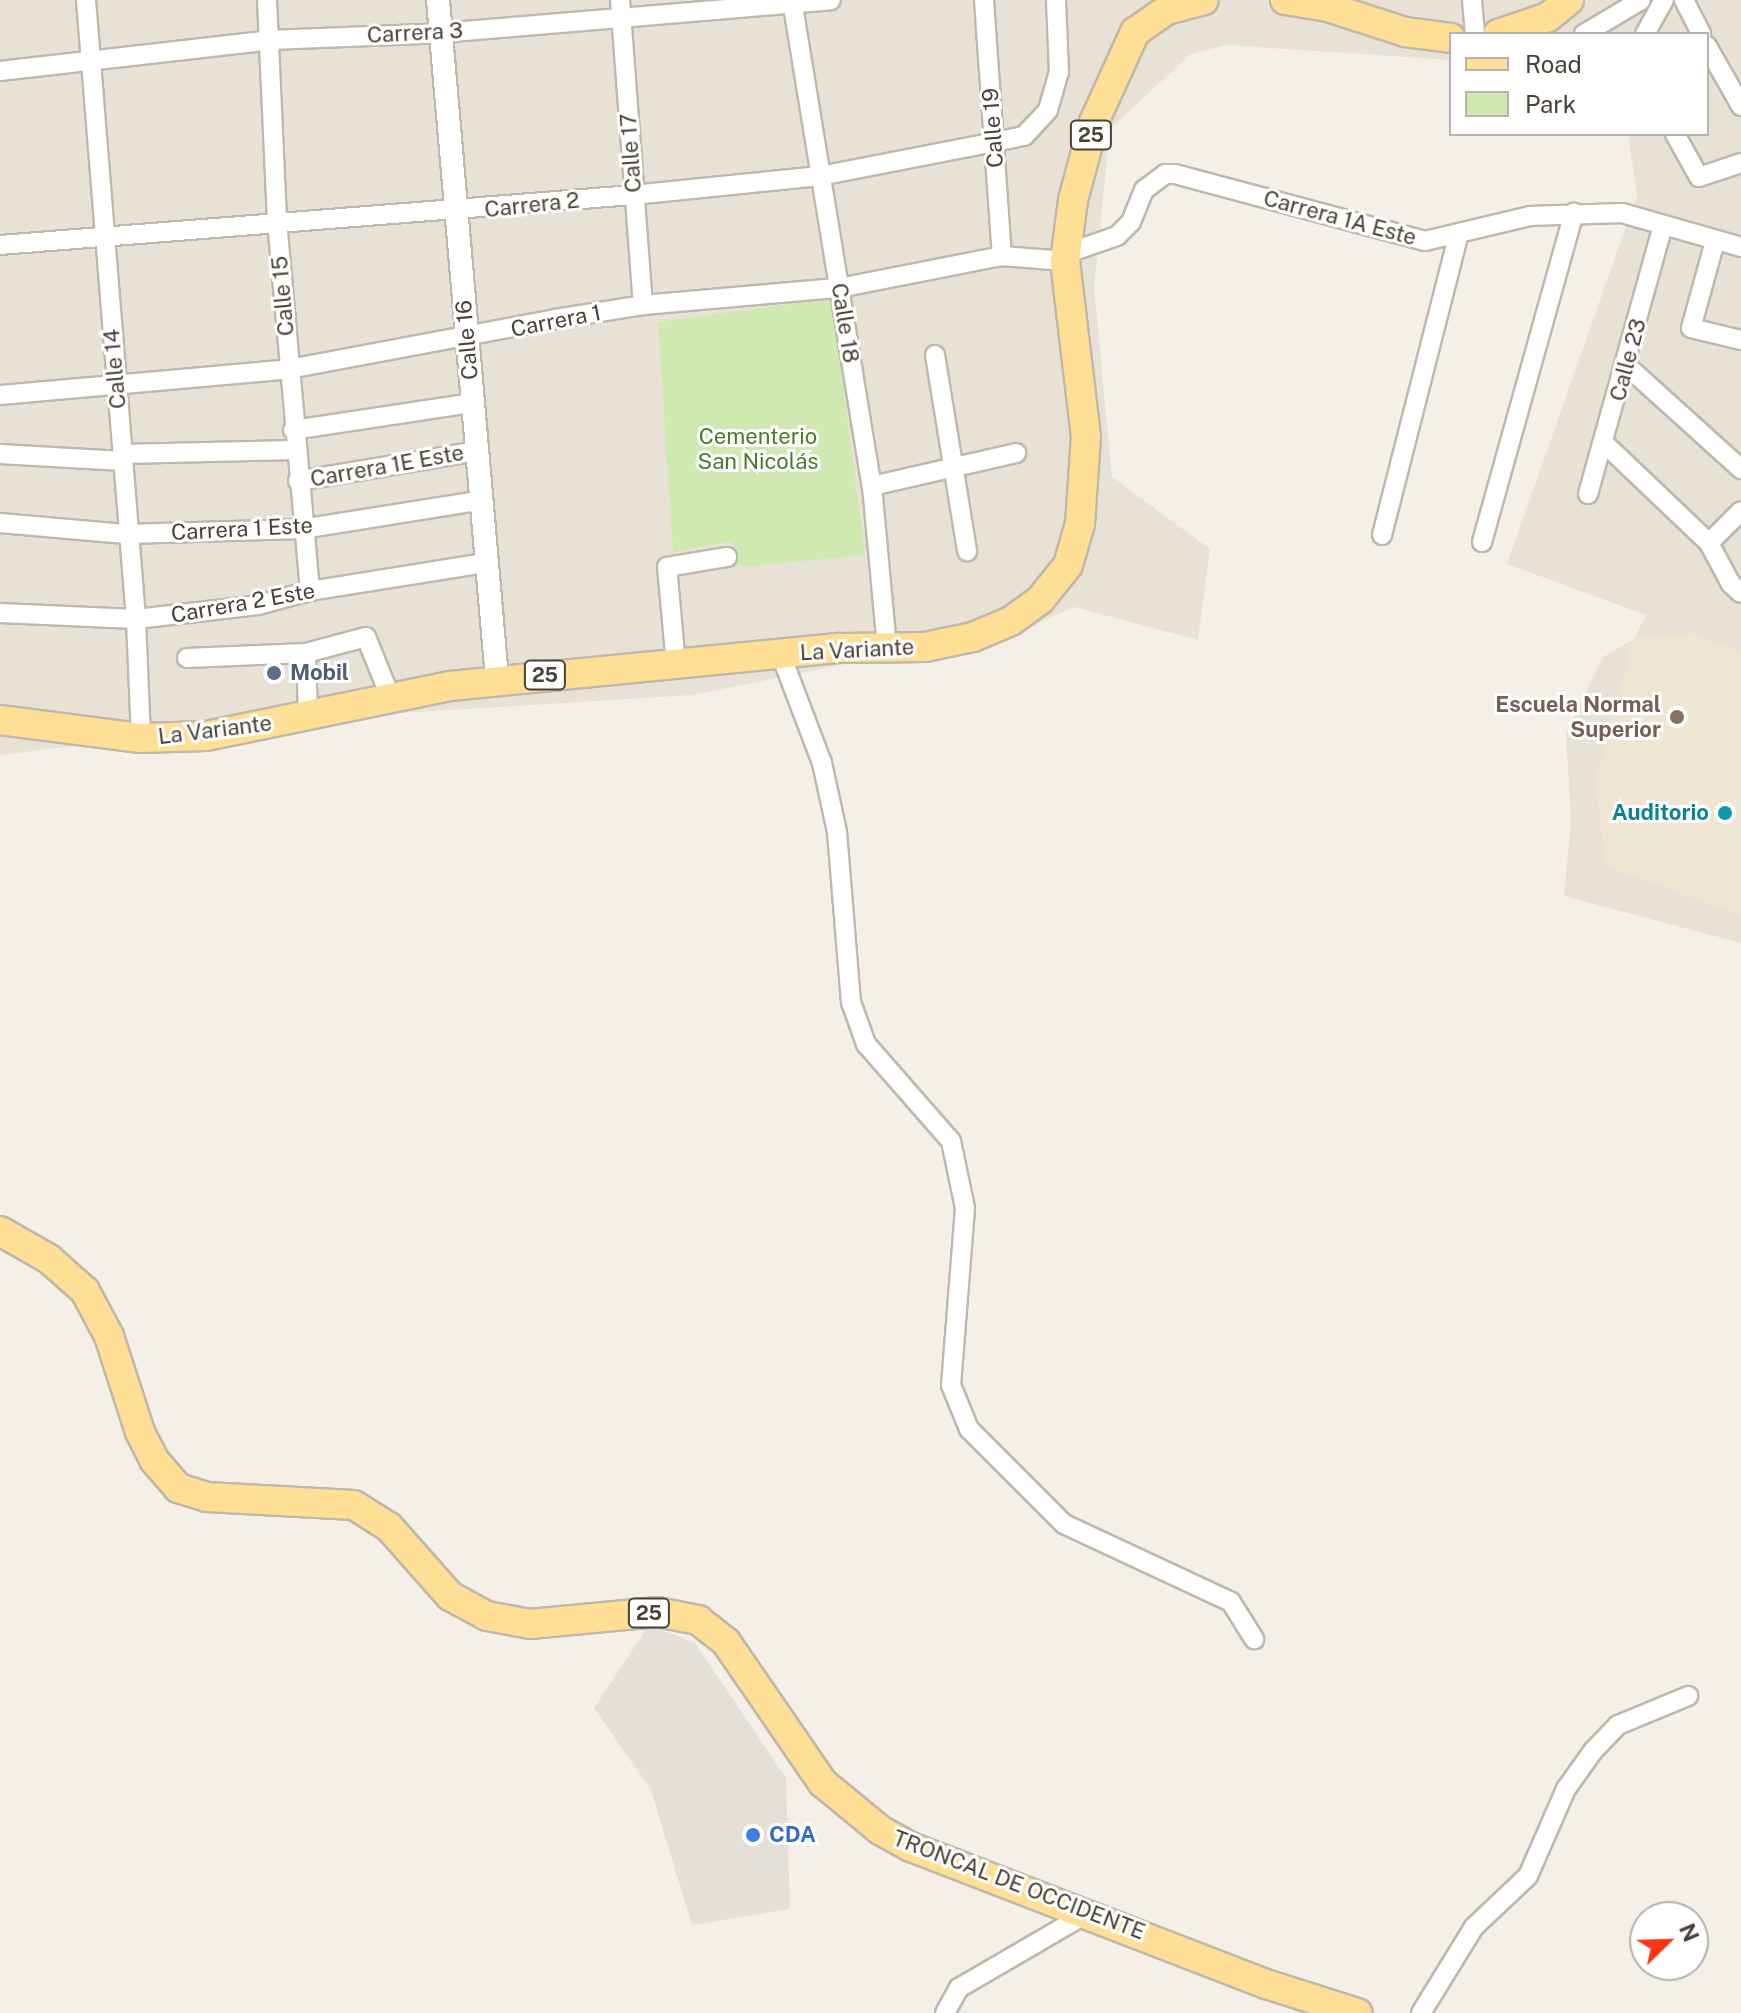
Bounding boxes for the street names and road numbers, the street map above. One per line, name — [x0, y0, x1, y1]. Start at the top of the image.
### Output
street label: Carrera 3 — [366, 17, 464, 49]
street label: Calle 19 — [977, 87, 1009, 169]
street label: Calle 17 — [615, 112, 647, 194]
road number: 25 — [1069, 119, 1113, 151]
street label: Carrera 1A Este — [1261, 185, 1419, 251]
street label: Carrera 2 — [483, 187, 581, 223]
street label: Calle 15 — [266, 255, 300, 337]
street label: Calle 18 — [826, 281, 864, 365]
street label: Calle 16 — [450, 299, 484, 381]
street label: Carrera 1 — [509, 299, 603, 343]
street label: Calle 23 — [1604, 316, 1652, 404]
street label: Calle 14 — [98, 328, 132, 410]
street label: Carrera 1E Este — [308, 440, 466, 492]
street label: Carrera 1 Este — [171, 512, 313, 546]
street label: Carrera 2 Este — [169, 577, 317, 629]
street label: La Variante — [799, 634, 915, 666]
road number: 25 — [523, 659, 567, 691]
street label: La Variante — [156, 710, 274, 750]
road number: 25 — [627, 1597, 671, 1629]
street label: TRONCAL DE OCCIDENTE — [889, 1825, 1149, 1945]

